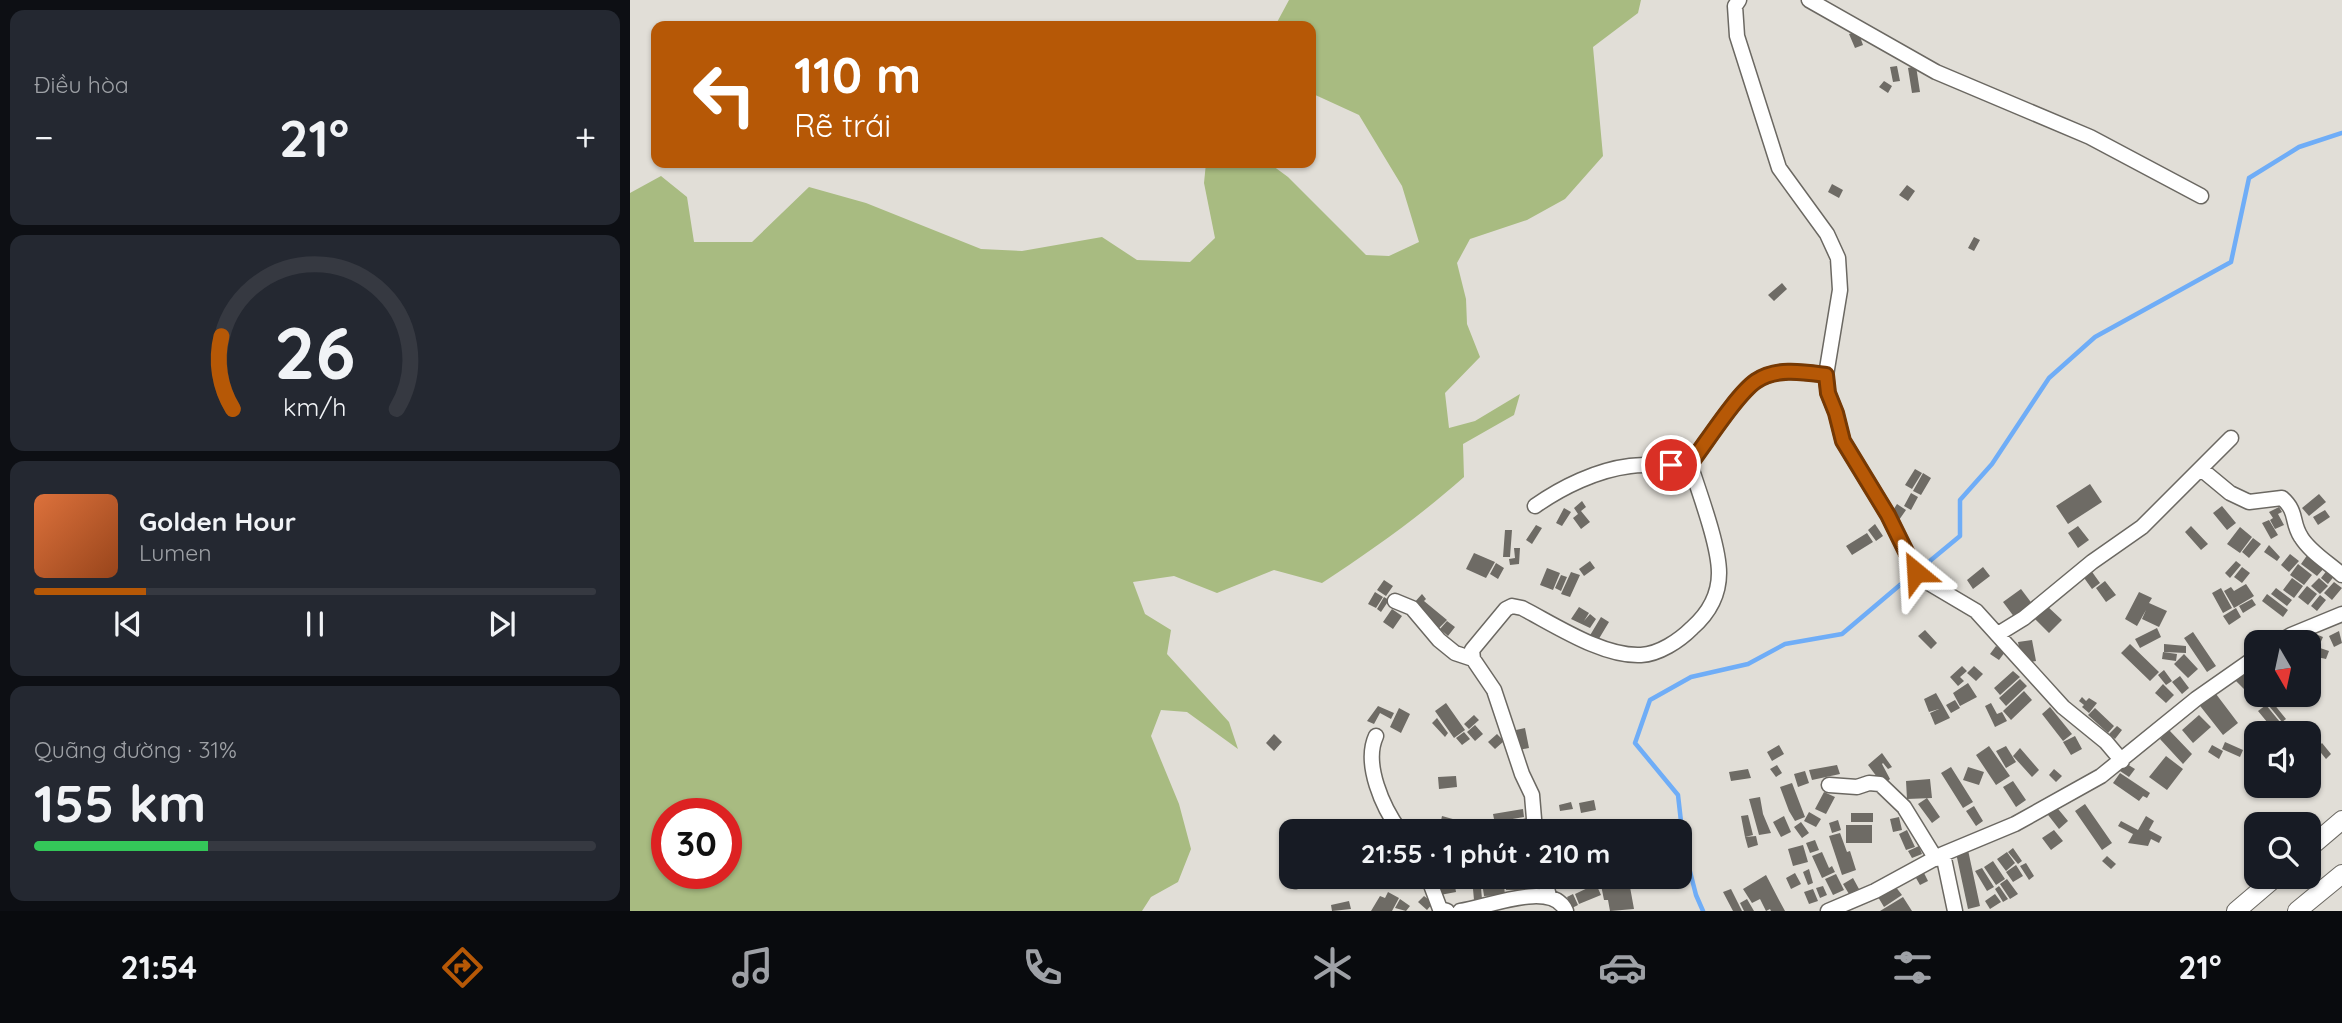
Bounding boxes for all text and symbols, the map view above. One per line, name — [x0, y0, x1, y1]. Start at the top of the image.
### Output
text: 110 m — [794, 44, 921, 105]
icon: left — [679, 49, 770, 140]
text: Điều hòa — [34, 70, 129, 99]
text: 21° — [279, 105, 349, 170]
text: Rẽ trái — [794, 105, 891, 145]
text: − — [34, 113, 54, 161]
text: + — [575, 113, 596, 161]
text: 26 — [274, 306, 356, 397]
text: km/h — [283, 391, 347, 422]
pin — [1641, 435, 1701, 495]
icon: arrive — [1652, 446, 1690, 484]
text: Golden Hour — [139, 505, 296, 538]
position arrow — [1879, 535, 1953, 609]
text: Lumen — [139, 538, 212, 567]
icon: previous — [109, 605, 147, 643]
icon: pause — [296, 605, 334, 643]
icon: next — [483, 605, 521, 643]
north arrow — [2244, 630, 2320, 707]
map controls — [2244, 630, 2321, 889]
button: sound — [2244, 721, 2321, 798]
text: Quãng đường · 31% — [34, 735, 237, 764]
text: 155 km — [34, 770, 206, 835]
speed limit sign: 30 — [651, 798, 742, 889]
button: search — [2244, 812, 2321, 889]
text: 21:55 · 1 phút · 210 m — [1361, 837, 1610, 870]
icon: directions — [438, 943, 487, 992]
icon: music — [728, 943, 777, 992]
icon: phone — [1018, 943, 1067, 992]
icon: climate — [1308, 943, 1357, 992]
icon: car — [1598, 943, 1647, 992]
icon: filters — [1888, 943, 1937, 992]
text: 21:54 — [121, 947, 197, 987]
text: 21° — [2178, 947, 2221, 987]

